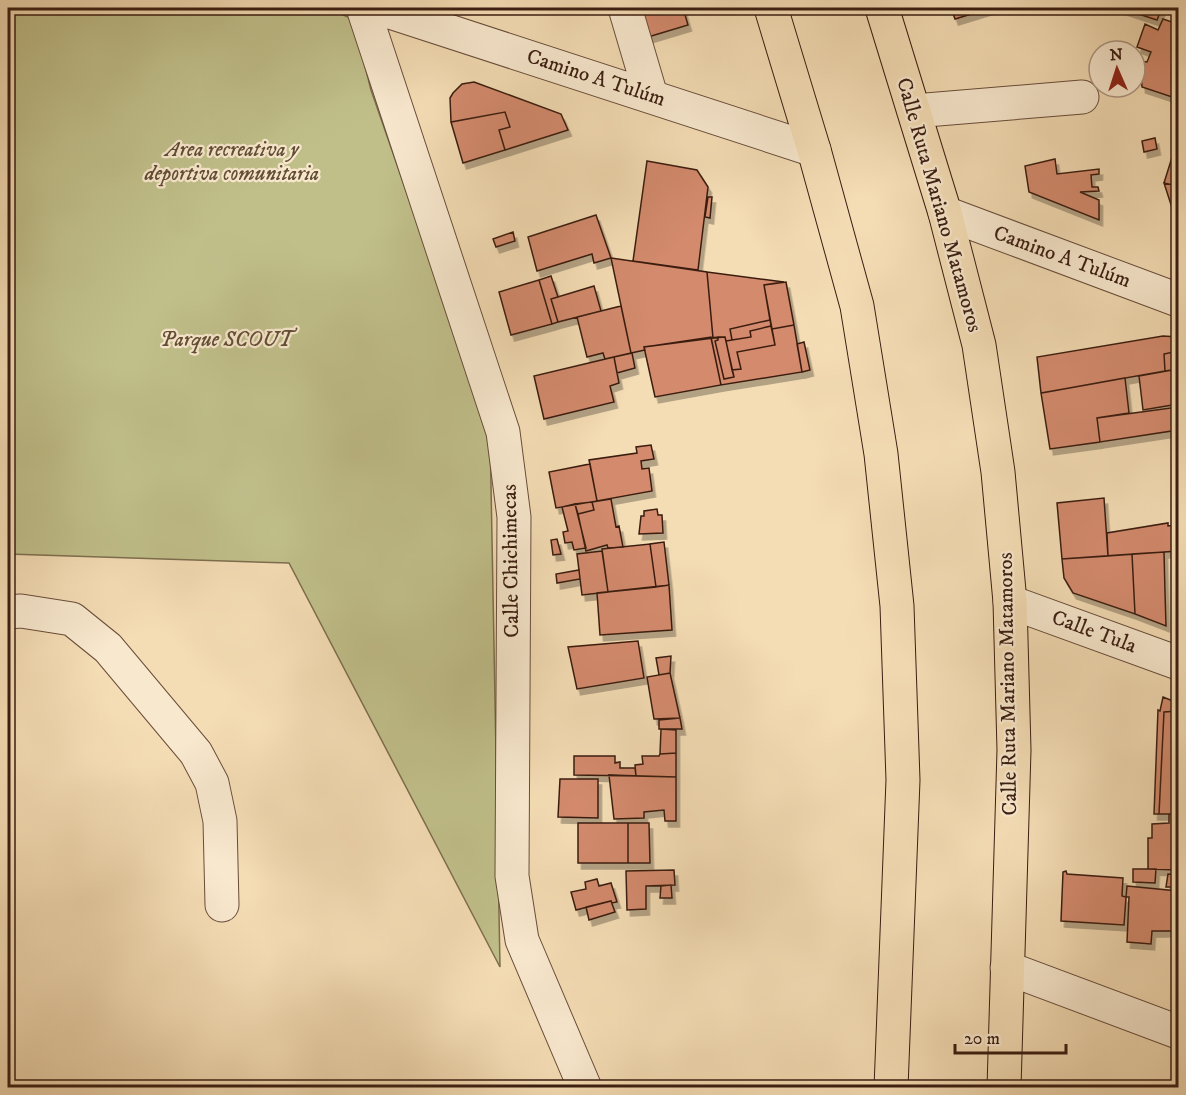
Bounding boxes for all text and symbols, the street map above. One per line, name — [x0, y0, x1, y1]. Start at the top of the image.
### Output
north arrow — [1087, 39, 1147, 99]
street label: Camino A Tulúm — [523, 43, 669, 113]
text: N — [1109, 45, 1123, 65]
street label: Calle Ruta Mariano Matamoros — [890, 75, 988, 335]
park label: Area recreativa y deportiva comunitaria — [144, 137, 319, 187]
street label: Camino A Tulúm — [990, 220, 1134, 294]
park label: Parque SCOUT — [160, 327, 298, 354]
street label: Calle Chichimecas — [497, 484, 525, 638]
street label: Calle Ruta Mariano Matamoros — [993, 552, 1023, 816]
street label: Calle Tula — [1048, 605, 1140, 659]
scale bar — [955, 1017, 1066, 1055]
text: 20 m — [964, 1028, 1000, 1050]

